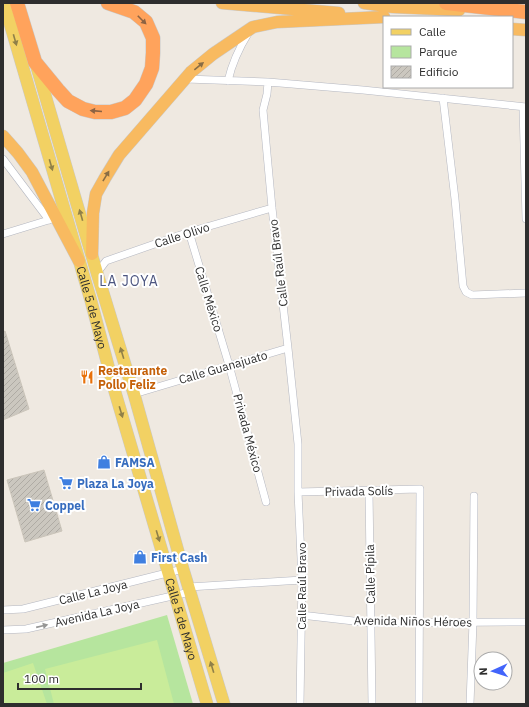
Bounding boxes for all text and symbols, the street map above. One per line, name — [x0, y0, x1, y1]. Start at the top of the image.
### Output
one-way arrow — [137, 15, 147, 25]
legend — [383, 16, 513, 88]
text: Calle — [419, 24, 446, 39]
one-way arrow — [12, 35, 18, 47]
text: Parque — [419, 44, 458, 59]
one-way arrow — [193, 62, 204, 70]
text: Edificio — [419, 64, 459, 79]
one-way arrow — [90, 108, 103, 114]
one-way arrow — [48, 160, 54, 172]
one-way arrow — [103, 170, 110, 182]
one-way arrow — [78, 209, 84, 221]
street label: Calle Raúl Bravo — [265, 218, 291, 307]
street label: Calle Olivo — [153, 219, 212, 251]
street label: Calle 5 de Mayo — [74, 264, 111, 351]
street label: Calle México — [192, 264, 226, 334]
district label: LA JOYA — [99, 272, 159, 290]
one-way arrow — [119, 347, 125, 359]
street label: Calle Guanajuato — [177, 347, 269, 387]
place label: Restaurante Pollo Feliz — [98, 363, 167, 392]
restaurant icon: Restaurante Pollo Feliz — [79, 369, 95, 385]
street label: Privada México — [230, 392, 266, 474]
one-way arrow — [118, 406, 124, 418]
shop icon: FAMSA — [96, 454, 112, 470]
place label: FAMSA — [115, 455, 155, 470]
supermarket icon: Plaza La Joya — [58, 475, 74, 491]
place label: Plaza La Joya — [77, 476, 154, 491]
street label: Privada Solís — [324, 483, 394, 499]
supermarket icon: Coppel — [26, 497, 42, 513]
place label: Coppel — [45, 498, 85, 513]
one-way arrow — [155, 530, 161, 542]
street label: Calle Raúl Bravo — [294, 542, 309, 630]
street label: Calle Pípila — [362, 543, 378, 604]
shop icon: First Cash — [132, 549, 148, 565]
place label: First Cash — [151, 550, 208, 565]
street label: Calle La Joya — [57, 576, 129, 608]
street label: Calle 5 de Mayo — [163, 576, 201, 662]
street label: Avenida La Joya — [53, 596, 141, 630]
street label: Avenida Niños Héroes — [354, 612, 472, 630]
one-way arrow — [35, 622, 48, 628]
north arrow — [473, 651, 513, 691]
one-way arrow — [209, 660, 215, 672]
scale bar — [18, 665, 141, 691]
text: N — [476, 667, 490, 676]
text: 100 m — [24, 671, 59, 686]

